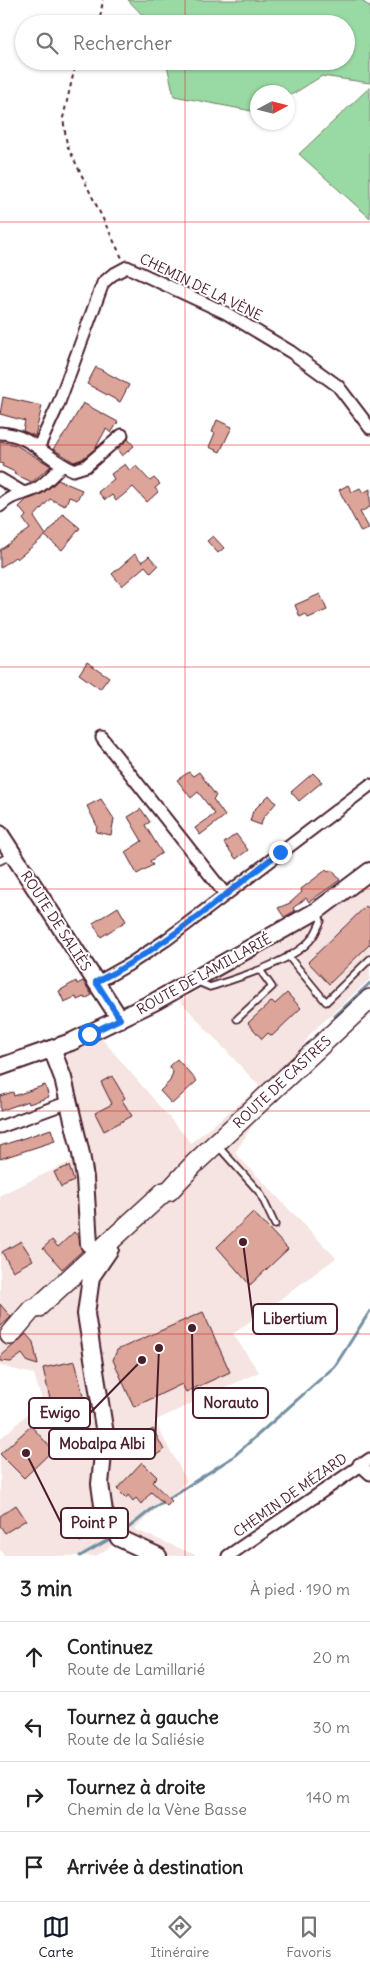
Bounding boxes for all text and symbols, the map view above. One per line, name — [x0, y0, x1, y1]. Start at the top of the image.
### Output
search box — [15, 15, 355, 70]
icon: search — [33, 29, 61, 57]
text: Rechercher — [73, 31, 172, 55]
north arrow — [250, 85, 295, 130]
street label: CHEMIN DE LA VÈNE — [137, 250, 265, 324]
route end — [269, 841, 292, 864]
street label: ROUTE DE SALIÈS — [17, 867, 95, 975]
street label: ROUTE DE LAMILLARIÉ — [134, 929, 274, 1019]
route start — [78, 1023, 101, 1046]
street label: ROUTE DE CASTRES — [229, 1032, 335, 1132]
callout: Libertium — [253, 1304, 337, 1334]
text: Libertium — [263, 1309, 327, 1328]
callout: Norauto — [193, 1388, 268, 1418]
text: Norauto — [203, 1393, 259, 1412]
callout: Ewigo — [29, 1398, 90, 1428]
text: Ewigo — [40, 1403, 81, 1423]
callout: Mobalpa Albi — [49, 1429, 155, 1459]
text: Mobalpa Albi — [59, 1434, 145, 1454]
street label: CHEMIN DE MÉZARD — [230, 1449, 350, 1541]
callout: Point P — [61, 1508, 128, 1538]
text: Point P — [71, 1513, 117, 1532]
text: 3 min — [20, 1575, 72, 1602]
text: À pied · 190 m — [250, 1579, 350, 1599]
text: Continuez — [67, 1635, 153, 1659]
icon: ahead — [20, 1643, 48, 1671]
text: 20 m — [313, 1647, 350, 1667]
text: Route de Lamillarié — [67, 1659, 205, 1679]
text: Tournez à gauche — [67, 1705, 219, 1729]
icon: left — [20, 1713, 48, 1741]
text: 30 m — [313, 1717, 350, 1737]
text: Route de la Saliésie — [67, 1729, 205, 1749]
text: Tournez à droite — [67, 1775, 206, 1799]
icon: right — [20, 1783, 48, 1811]
text: 140 m — [306, 1787, 350, 1807]
text: Chemin de la Vène Basse — [67, 1799, 247, 1819]
icon: arrive — [20, 1853, 48, 1881]
text: Arrivée à destination — [67, 1855, 243, 1879]
tab: Carte — [39, 1913, 73, 1961]
tab: Itinéraire — [150, 1913, 209, 1961]
tab: Favoris — [286, 1913, 331, 1961]

